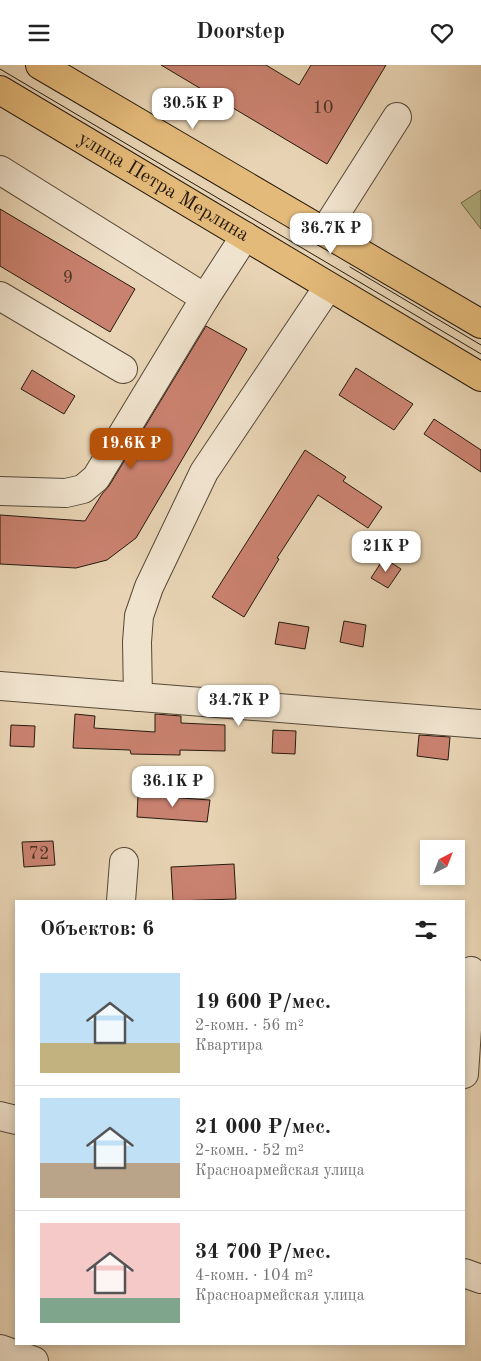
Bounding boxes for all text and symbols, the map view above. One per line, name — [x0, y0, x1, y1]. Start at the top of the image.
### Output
icon: menu — [25, 19, 53, 47]
icon: heart — [428, 19, 456, 47]
text: Doorstep — [196, 21, 285, 43]
pin: 30.5K ₽ — [147, 87, 239, 130]
text: 30.5K ₽ — [163, 96, 223, 112]
house number: 10 — [313, 99, 333, 117]
street label: улица Петра Мерлина — [74, 129, 252, 246]
pin: 36.7K ₽ — [285, 213, 377, 255]
text: 36.7K ₽ — [301, 221, 361, 237]
house number: 9 — [63, 269, 73, 287]
pin: 19.6K ₽ — [85, 427, 177, 470]
text: 19.6K ₽ — [101, 436, 161, 452]
pin: 21K ₽ — [351, 531, 421, 573]
text: 21K ₽ — [363, 539, 409, 555]
pin: 34.7K ₽ — [193, 685, 285, 727]
text: 34.7K ₽ — [209, 693, 269, 709]
pin: 36.1K ₽ — [127, 765, 219, 808]
text: 36.1K ₽ — [143, 774, 203, 790]
north arrow — [420, 840, 465, 885]
map controls — [420, 840, 465, 885]
house number: 72 — [29, 845, 49, 863]
icon: filters — [412, 916, 440, 944]
text: Объектов: 6 — [40, 919, 154, 940]
text: 19 600 ₽/мес. — [195, 992, 331, 1013]
icon: home — [80, 993, 140, 1053]
text: 2-комн. · 56 m² — [195, 1018, 304, 1034]
text: Квартира — [195, 1038, 263, 1054]
text: 21 000 ₽/мес. — [195, 1117, 331, 1138]
icon: home — [80, 1118, 140, 1178]
text: 2-комн. · 52 m² — [195, 1143, 304, 1159]
text: Красноармейская улица — [195, 1163, 365, 1179]
text: 34 700 ₽/мес. — [195, 1242, 331, 1263]
icon: home — [80, 1243, 140, 1303]
text: 4-комн. · 104 m² — [195, 1268, 313, 1284]
text: Красноармейская улица — [195, 1288, 365, 1304]

